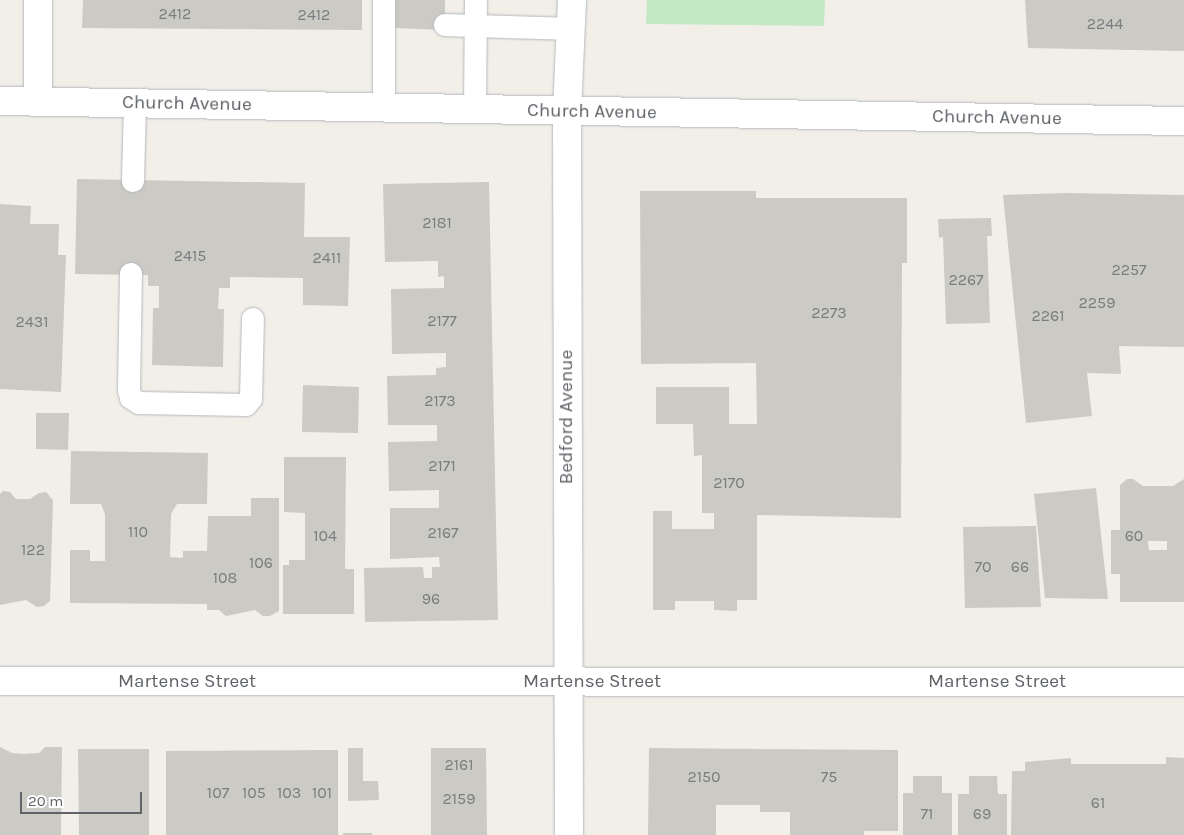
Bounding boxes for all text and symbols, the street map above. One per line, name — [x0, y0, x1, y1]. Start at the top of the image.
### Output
house number: 2412 — [159, 4, 191, 24]
house number: 2412 — [298, 5, 330, 25]
house number: 2244 — [1087, 14, 1123, 34]
street label: Church Avenue — [122, 91, 252, 117]
street label: Church Avenue — [527, 99, 657, 125]
street label: Church Avenue — [932, 105, 1062, 131]
house number: 2181 — [422, 213, 452, 233]
house number: 2415 — [174, 246, 206, 266]
house number: 2411 — [313, 248, 341, 268]
house number: 2257 — [1111, 260, 1147, 280]
house number: 2267 — [948, 270, 984, 290]
house number: 2259 — [1079, 293, 1115, 313]
house number: 2273 — [811, 303, 847, 323]
house number: 2261 — [1032, 306, 1064, 326]
house number: 2177 — [427, 311, 457, 331]
house number: 2431 — [16, 312, 48, 332]
street label: Bedford Avenue — [556, 350, 578, 484]
house number: 2173 — [424, 391, 456, 411]
house number: 2171 — [428, 456, 456, 476]
house number: 2170 — [713, 473, 745, 493]
house number: 110 — [128, 522, 148, 542]
house number: 2167 — [427, 523, 459, 543]
house number: 104 — [313, 526, 337, 546]
house number: 60 — [1125, 526, 1143, 546]
house number: 122 — [21, 540, 45, 560]
house number: 106 — [249, 553, 273, 573]
house number: 70 — [974, 557, 992, 577]
house number: 66 — [1011, 557, 1029, 577]
house number: 108 — [213, 568, 237, 588]
house number: 96 — [422, 589, 440, 609]
street label: Martense Street — [118, 671, 256, 693]
street label: Martense Street — [523, 671, 661, 693]
street label: Martense Street — [928, 671, 1066, 693]
house number: 2161 — [444, 755, 474, 775]
house number: 2150 — [687, 767, 721, 787]
house number: 75 — [821, 767, 837, 787]
scale bar — [22, 782, 145, 814]
house number: 107 — [207, 783, 229, 803]
house number: 105 — [242, 783, 266, 803]
house number: 103 — [277, 783, 301, 803]
house number: 101 — [312, 783, 332, 803]
house number: 2159 — [443, 789, 475, 809]
text: 20 m — [28, 792, 63, 810]
house number: 61 — [1091, 793, 1105, 813]
house number: 71 — [921, 804, 933, 824]
house number: 69 — [973, 804, 991, 824]

